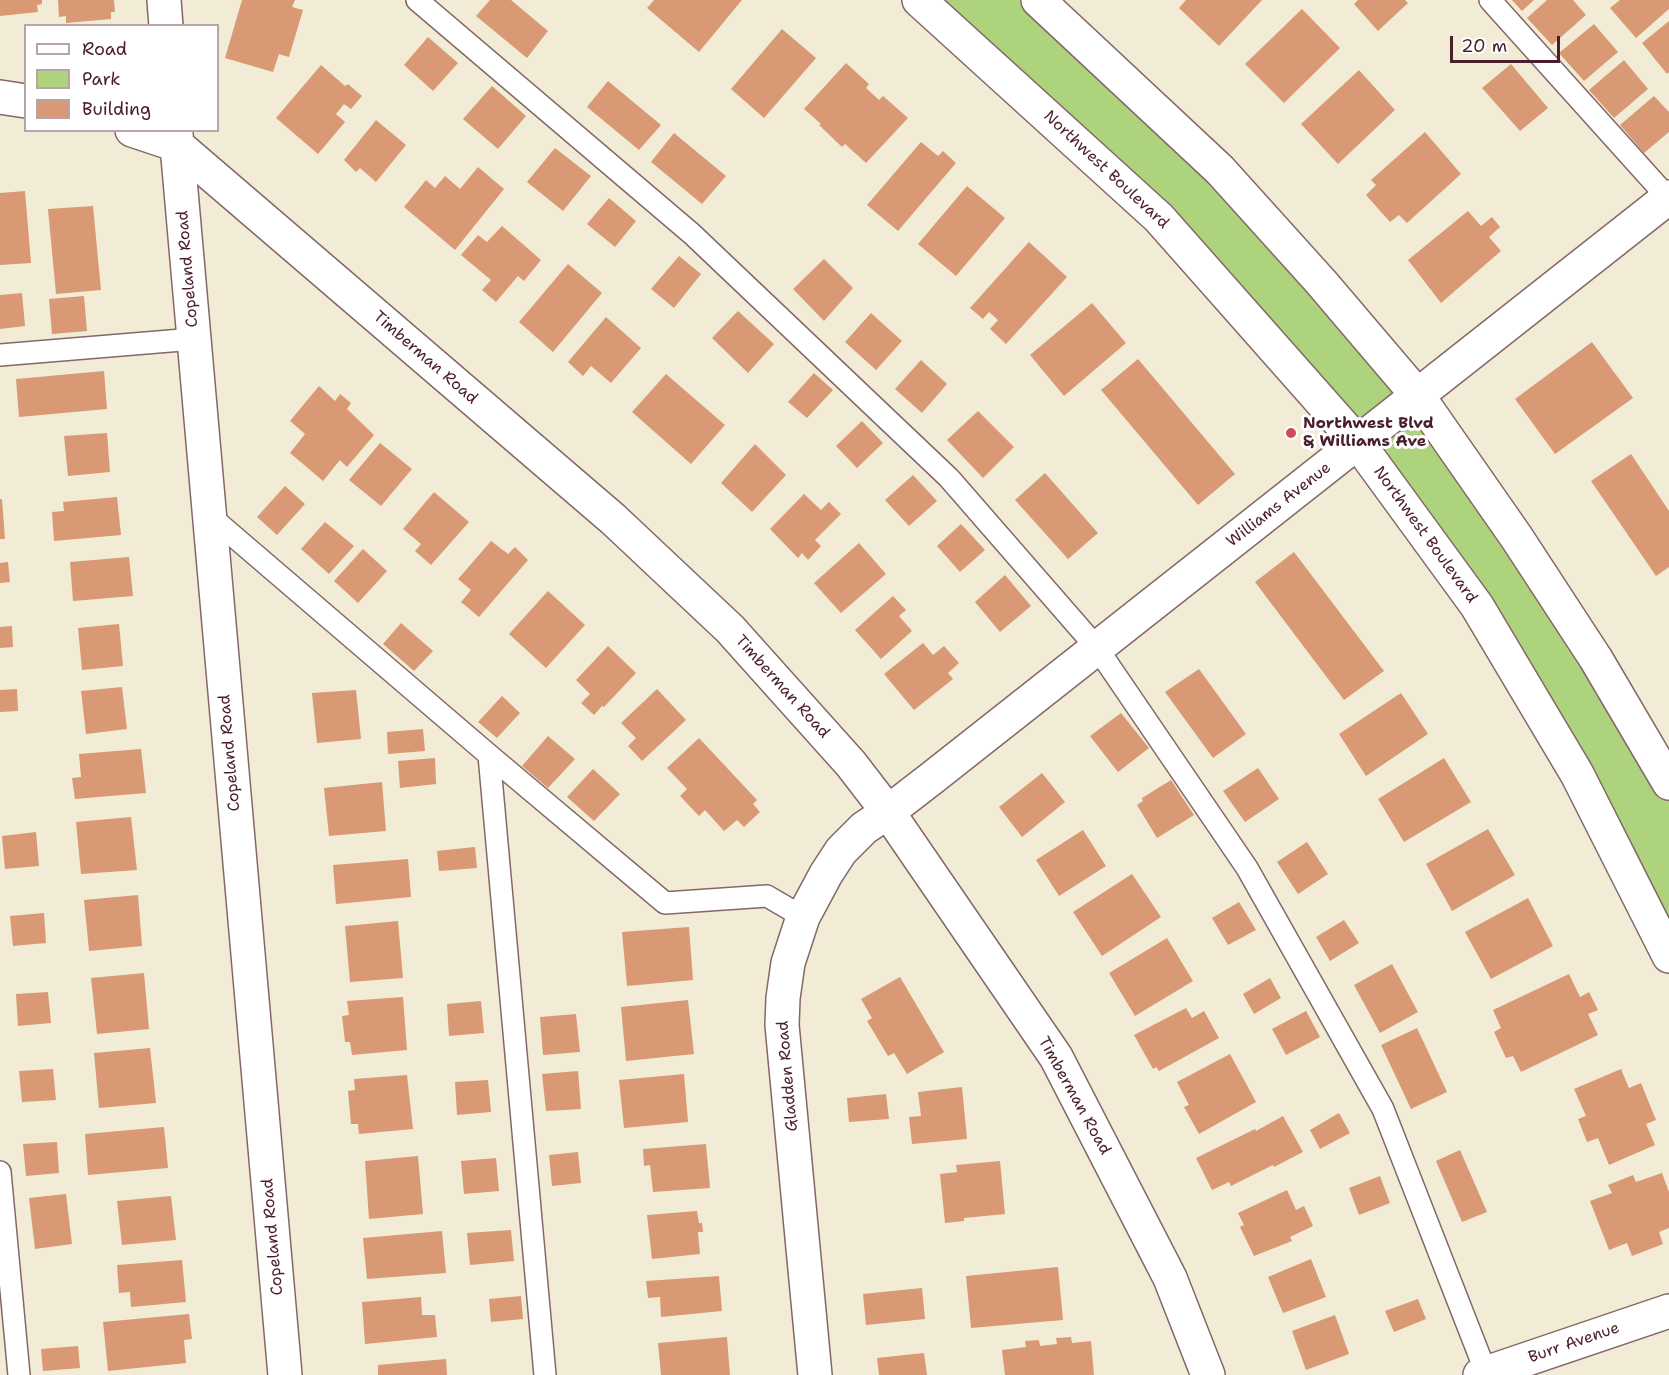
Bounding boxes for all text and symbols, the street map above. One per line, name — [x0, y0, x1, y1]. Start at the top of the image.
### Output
legend — [24, 24, 219, 132]
scale bar — [1453, 24, 1562, 62]
text: 20 m — [1461, 34, 1507, 58]
text: Road — [82, 37, 127, 61]
text: Park — [82, 67, 121, 91]
text: Building — [82, 97, 151, 121]
street label: Northwest Boulevard — [1039, 107, 1173, 233]
street label: Copeland Road — [173, 210, 203, 328]
street label: Timberman Road — [369, 307, 481, 409]
place label: Northwest Blvd & Williams Ave — [1303, 414, 1434, 452]
marker: Northwest Blvd & Williams Ave — [1284, 426, 1298, 440]
street label: Williams Avenue — [1223, 458, 1335, 552]
street label: Northwest Boulevard — [1369, 463, 1481, 607]
street label: Timberman Road — [731, 632, 833, 742]
street label: Copeland Road — [215, 694, 245, 812]
street label: Gladden Road — [774, 1020, 802, 1132]
street label: Timberman Road — [1034, 1034, 1114, 1158]
street label: Copeland Road — [258, 1178, 288, 1296]
street label: Burr Avenue — [1526, 1318, 1622, 1368]

